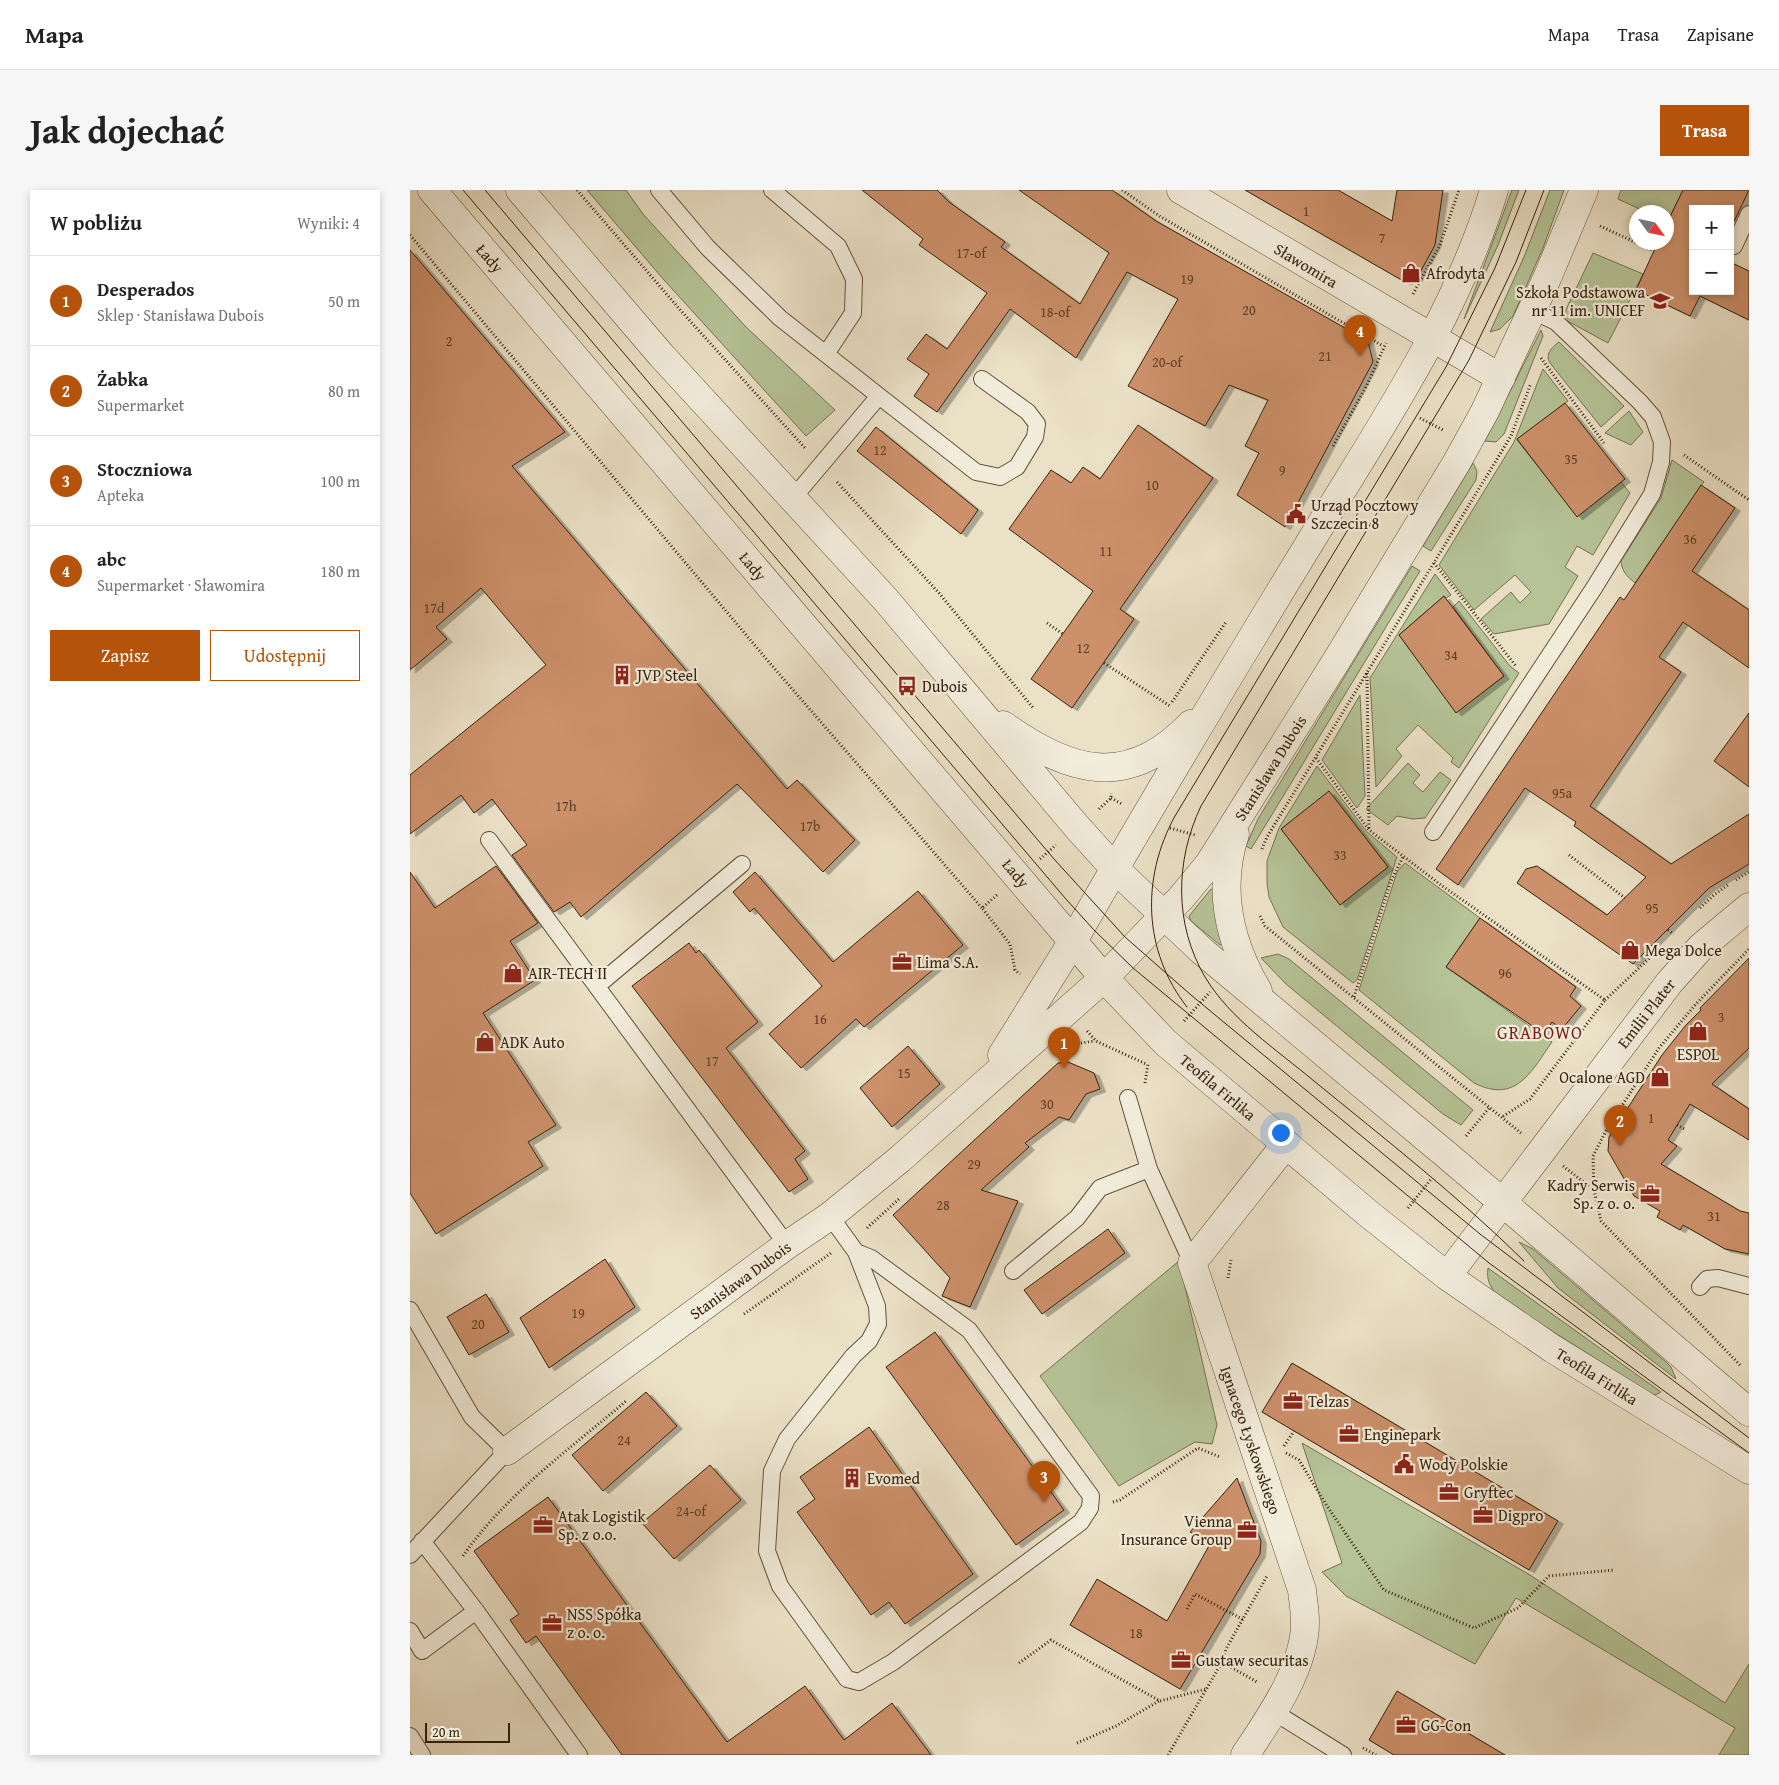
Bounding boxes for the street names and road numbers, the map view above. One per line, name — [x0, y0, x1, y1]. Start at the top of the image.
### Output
street label: Sławomira — [1270, 237, 1343, 294]
street label: Łady — [470, 238, 510, 278]
street label: Łady — [734, 546, 772, 586]
street label: Stanisława Dubois — [1228, 710, 1312, 826]
street label: Łady — [997, 853, 1035, 893]
street label: Emilii Plater — [1611, 973, 1681, 1053]
street label: Teofila Firlika — [1175, 1048, 1262, 1126]
street label: Stanisława Dubois — [684, 1235, 796, 1325]
street label: Teofila Firlika — [1551, 1341, 1643, 1411]
street label: Ignacego Łyskowskiego — [1214, 1363, 1288, 1517]

